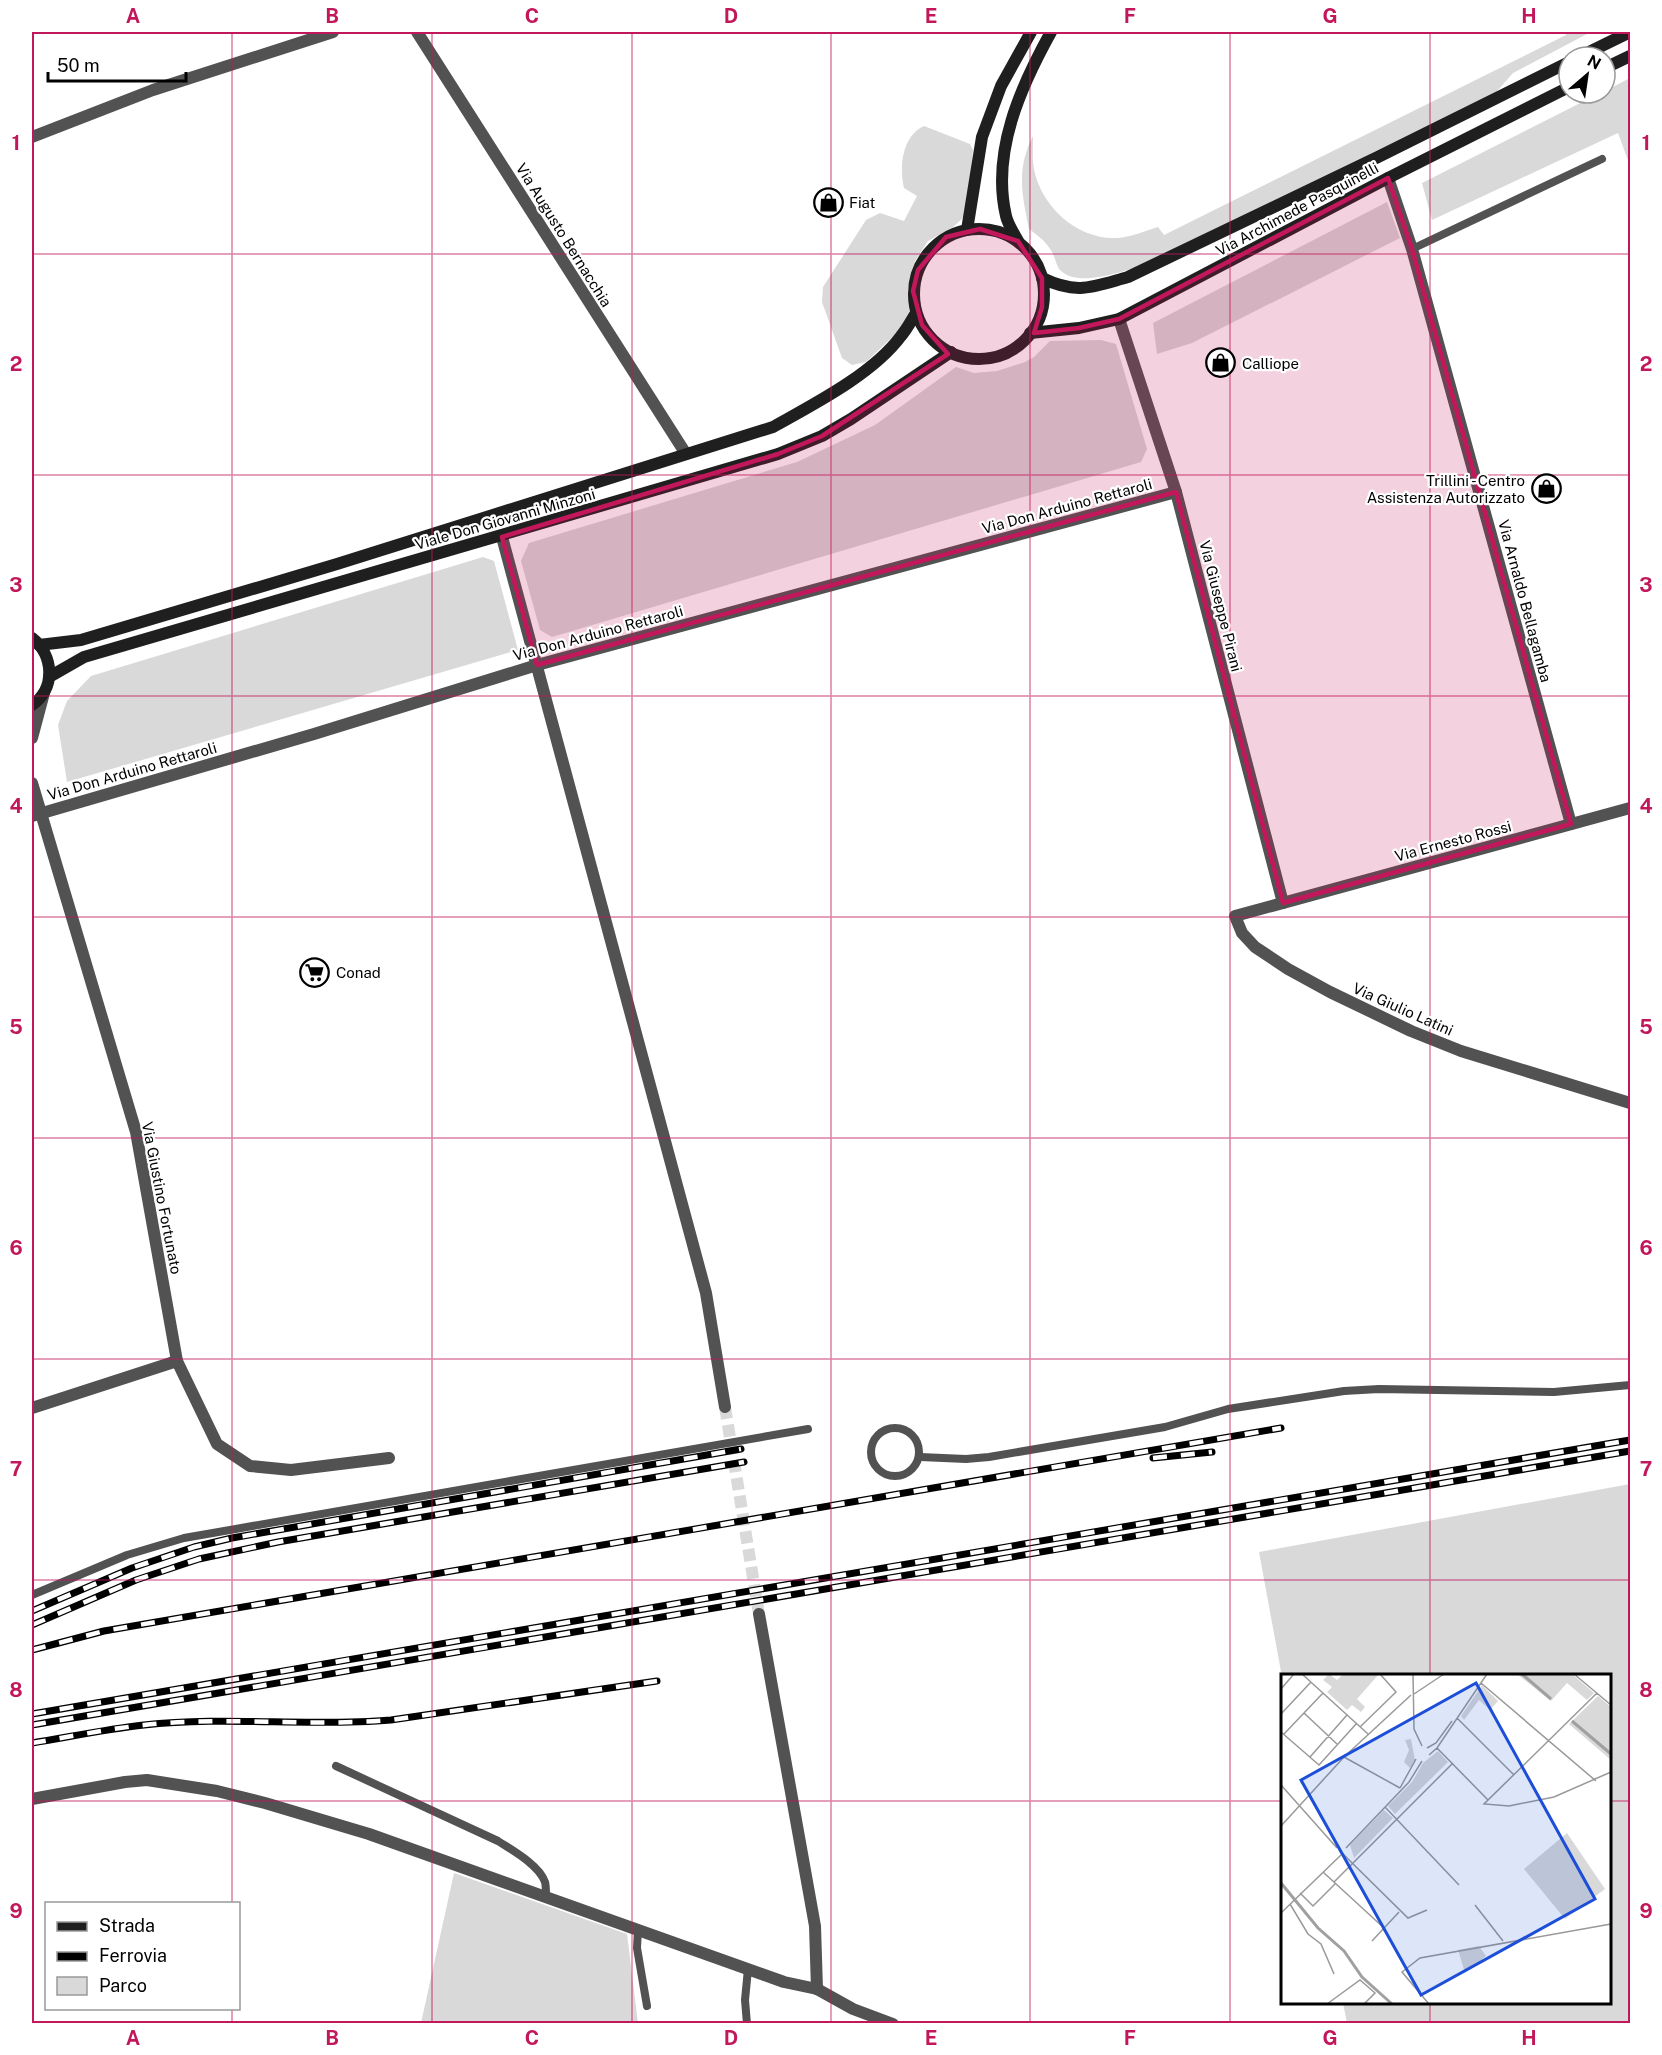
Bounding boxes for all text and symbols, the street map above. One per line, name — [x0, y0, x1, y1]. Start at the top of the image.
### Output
text: A — [126, 4, 140, 28]
text: B — [325, 4, 339, 28]
text: C — [525, 4, 539, 28]
text: D — [724, 4, 738, 28]
text: E — [925, 4, 937, 28]
text: F — [1124, 4, 1136, 28]
text: G — [1322, 4, 1338, 28]
text: H — [1521, 4, 1537, 28]
scale bar — [48, 45, 186, 83]
north arrow — [1557, 45, 1617, 105]
text: N — [1584, 51, 1604, 74]
text: 50 m — [57, 55, 100, 76]
text: 1 — [12, 131, 20, 155]
text: 1 — [1642, 131, 1650, 155]
street label: Via Archimede Pasquinelli — [1213, 159, 1381, 259]
street label: Via Augusto Bernacchia — [513, 160, 615, 310]
shop icon: Fiat — [812, 186, 844, 218]
place label: Fiat — [849, 194, 876, 211]
shop icon: Calliope — [1205, 347, 1237, 379]
text: 2 — [10, 352, 22, 376]
text: 2 — [1640, 352, 1652, 376]
place label: Calliope — [1242, 355, 1299, 372]
place label: Trillini - Centro Assistenza Autorizzato — [1367, 472, 1525, 506]
shop icon: Trillini - Centro Assistenza Autorizzato — [1530, 473, 1562, 505]
street label: Via Don Arduino Rettaroli — [980, 475, 1154, 537]
street label: Viale Don Giovanni Minzoni — [413, 485, 597, 553]
street label: Via Arnaldo Bellagamba — [1495, 518, 1555, 684]
street label: Via Giuseppe Pirani — [1196, 539, 1246, 673]
text: 3 — [9, 573, 23, 597]
text: 3 — [1639, 573, 1653, 597]
street label: Via Don Arduino Rettaroli — [511, 602, 685, 664]
street label: Via Don Arduino Rettaroli — [45, 739, 219, 803]
text: 4 — [9, 794, 23, 818]
text: 4 — [1639, 794, 1653, 818]
street label: Via Ernesto Rossi — [1393, 817, 1513, 865]
supermarket icon: Conad — [299, 956, 331, 988]
place label: Conad — [336, 964, 381, 981]
street label: Via Giulio Latini — [1350, 979, 1456, 1039]
text: 5 — [9, 1015, 23, 1039]
text: 5 — [1639, 1015, 1653, 1039]
street label: Via Giustino Fortunato — [139, 1120, 185, 1276]
text: 6 — [9, 1236, 23, 1260]
text: 6 — [1639, 1236, 1653, 1260]
text: 7 — [10, 1457, 22, 1481]
text: 7 — [1640, 1457, 1652, 1481]
inset map — [1281, 1674, 1611, 2004]
text: 8 — [9, 1678, 23, 1702]
text: 8 — [1639, 1678, 1653, 1702]
text: 9 — [9, 1899, 23, 1923]
text: 9 — [1639, 1899, 1653, 1923]
legend — [45, 1902, 240, 2010]
text: Strada — [99, 1915, 155, 1936]
text: Ferrovia — [99, 1945, 167, 1966]
text: Parco — [99, 1975, 147, 1996]
text: A — [126, 2026, 140, 2050]
text: B — [325, 2026, 339, 2050]
text: C — [525, 2026, 539, 2050]
text: D — [724, 2026, 738, 2050]
text: E — [925, 2026, 937, 2050]
text: F — [1124, 2026, 1136, 2050]
text: G — [1322, 2026, 1338, 2050]
text: H — [1521, 2026, 1537, 2050]

